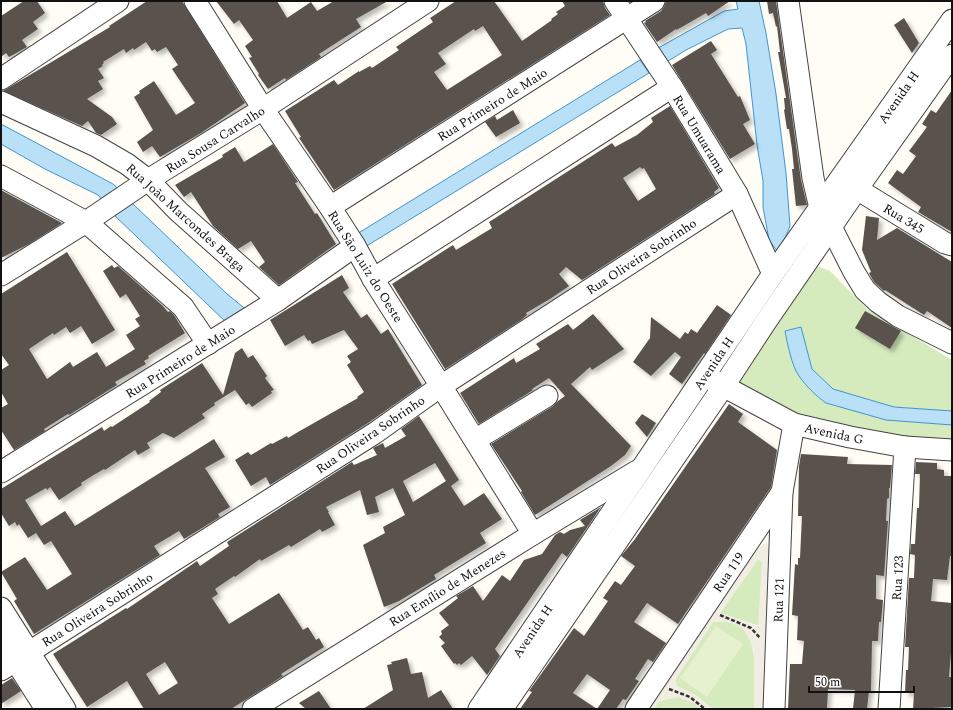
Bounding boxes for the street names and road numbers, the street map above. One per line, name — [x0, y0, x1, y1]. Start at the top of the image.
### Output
street label: Rua Primeiro de Maio — [434, 63, 552, 147]
street label: Avenida H — [873, 67, 924, 128]
street label: Rua Umuarama — [667, 91, 731, 179]
street label: Rua Sousa Carvalho — [162, 101, 269, 179]
street label: Rua João Marcondes Braga — [121, 159, 250, 277]
street label: Rua 345 — [879, 199, 928, 239]
street label: Rua São Luiz do Oeste — [322, 206, 408, 327]
street label: Rua Oliveira Sobrinho — [582, 214, 701, 300]
street label: Rua Primeiro de Maio — [122, 320, 240, 404]
street label: Avenida H — [689, 333, 739, 394]
street label: Rua Oliveira Sobrinho — [312, 391, 429, 479]
street label: Avenida G — [802, 418, 865, 450]
street label: Rua Emílio de Menezes — [385, 544, 510, 632]
street label: Rua 119 — [708, 548, 750, 597]
street label: Rua 123 — [887, 555, 909, 601]
street label: Rua Oliveira Sobrinho — [38, 567, 157, 652]
street label: Rua 121 — [768, 577, 790, 623]
street label: Avenida H — [508, 601, 558, 662]

